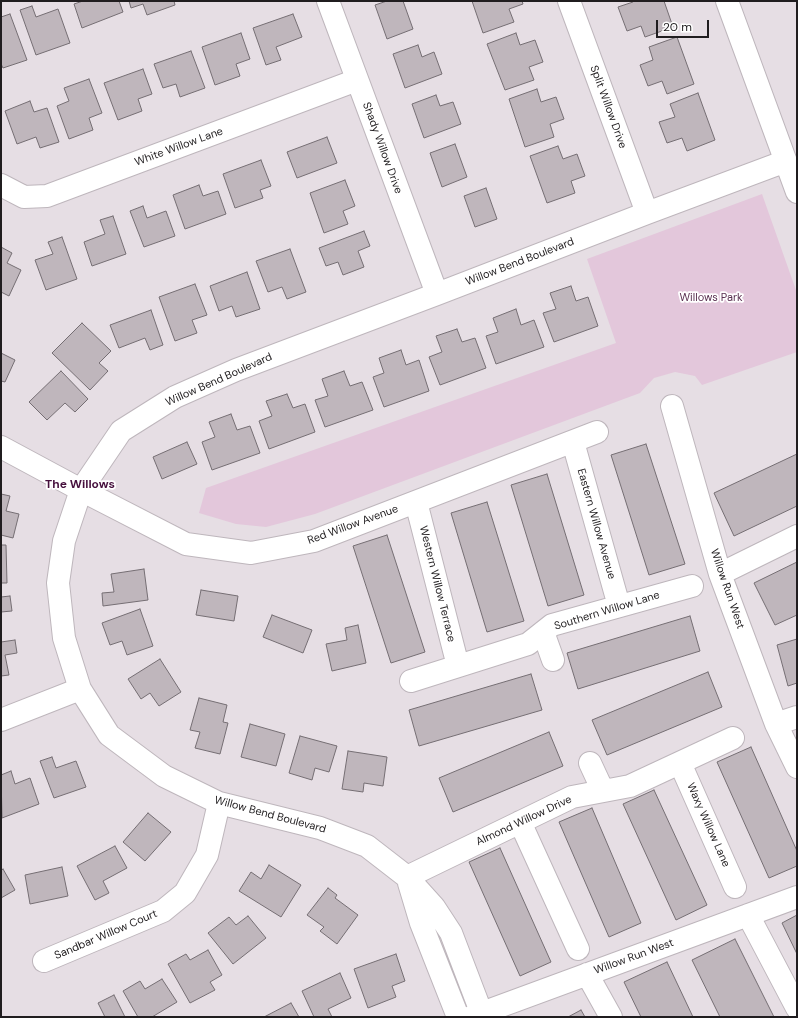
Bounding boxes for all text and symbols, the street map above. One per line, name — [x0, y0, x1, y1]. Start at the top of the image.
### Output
scale bar — [658, 12, 711, 38]
text: 20 m — [663, 19, 692, 35]
street label: Split Willow Drive — [587, 64, 629, 150]
street label: Shady Willow Drive — [359, 100, 405, 196]
street label: White Willow Lane — [133, 125, 225, 169]
street label: Willow Bend Boulevard — [464, 235, 576, 289]
park label: Willows Park — [679, 291, 743, 305]
street label: Willow Bend Boulevard — [164, 351, 274, 409]
street label: Eastern Willow Avenue — [574, 467, 618, 581]
district label: The Willows — [45, 478, 115, 492]
street label: Red Willow Avenue — [306, 502, 400, 548]
street label: Western Willow Terrace — [416, 525, 458, 643]
street label: Willow Run West — [707, 547, 747, 631]
street label: Southern Willow Lane — [553, 589, 661, 633]
street label: Waxy Willow Lane — [684, 781, 732, 869]
street label: Almond Willow Drive — [474, 793, 574, 849]
street label: Willow Bend Boulevard — [213, 794, 327, 836]
street label: Sandbar Willow Court — [53, 907, 159, 963]
street label: Willow Run West — [592, 936, 676, 978]

